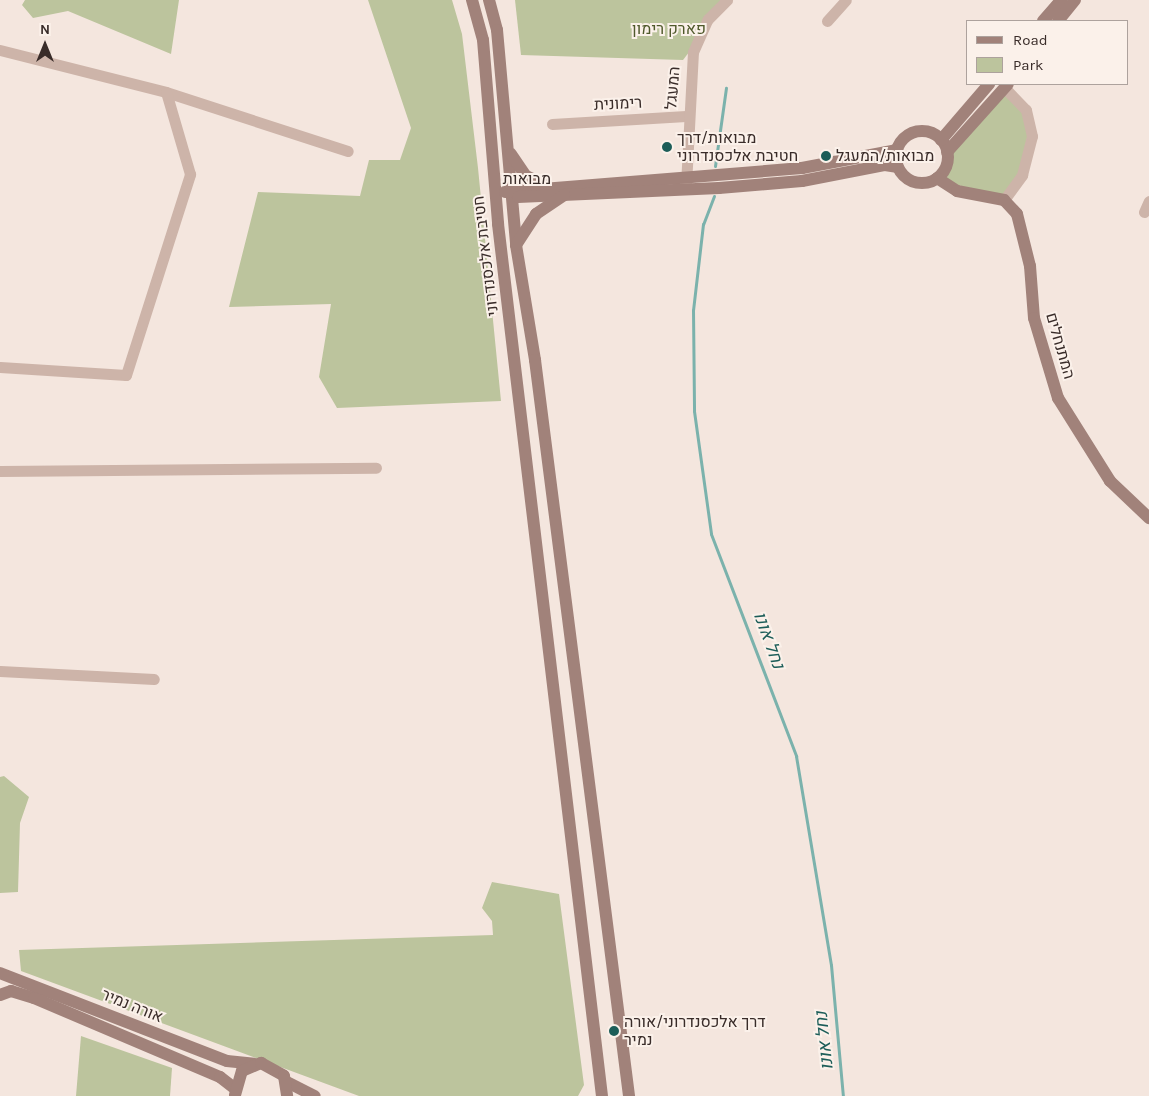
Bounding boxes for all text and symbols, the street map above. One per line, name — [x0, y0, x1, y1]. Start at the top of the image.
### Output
park label: פארק רימון — [632, 19, 706, 39]
north arrow — [20, 20, 70, 70]
legend — [966, 20, 1129, 85]
text: N — [40, 21, 50, 38]
text: Road — [1013, 31, 1048, 49]
text: Park — [1013, 56, 1043, 74]
street label: המעגל — [662, 66, 684, 110]
street label: רימונית — [593, 93, 643, 115]
place label: מבואות/דרך חטיבת אלכסנדרוני — [677, 128, 798, 166]
marker: מבואות/דרך חטיבת אלכסנדרוני — [661, 141, 673, 153]
place label: מבואות/המעגל — [836, 146, 934, 166]
marker: מבואות/המעגל — [820, 150, 832, 162]
street label: מבואות — [503, 169, 551, 189]
street label: חטיבת אלכסנדרוני — [469, 195, 503, 317]
street label: המתנחלים — [1041, 311, 1079, 381]
water label: נחל אונו — [749, 608, 789, 672]
street label: אורה נמיר — [98, 985, 166, 1027]
water label: נחל אונו — [810, 1010, 838, 1072]
place label: דרך אלכסנדרוני/אורה נמיר — [624, 1012, 766, 1050]
marker: דרך אלכסנדרוני/אורה נמיר — [608, 1025, 620, 1037]

